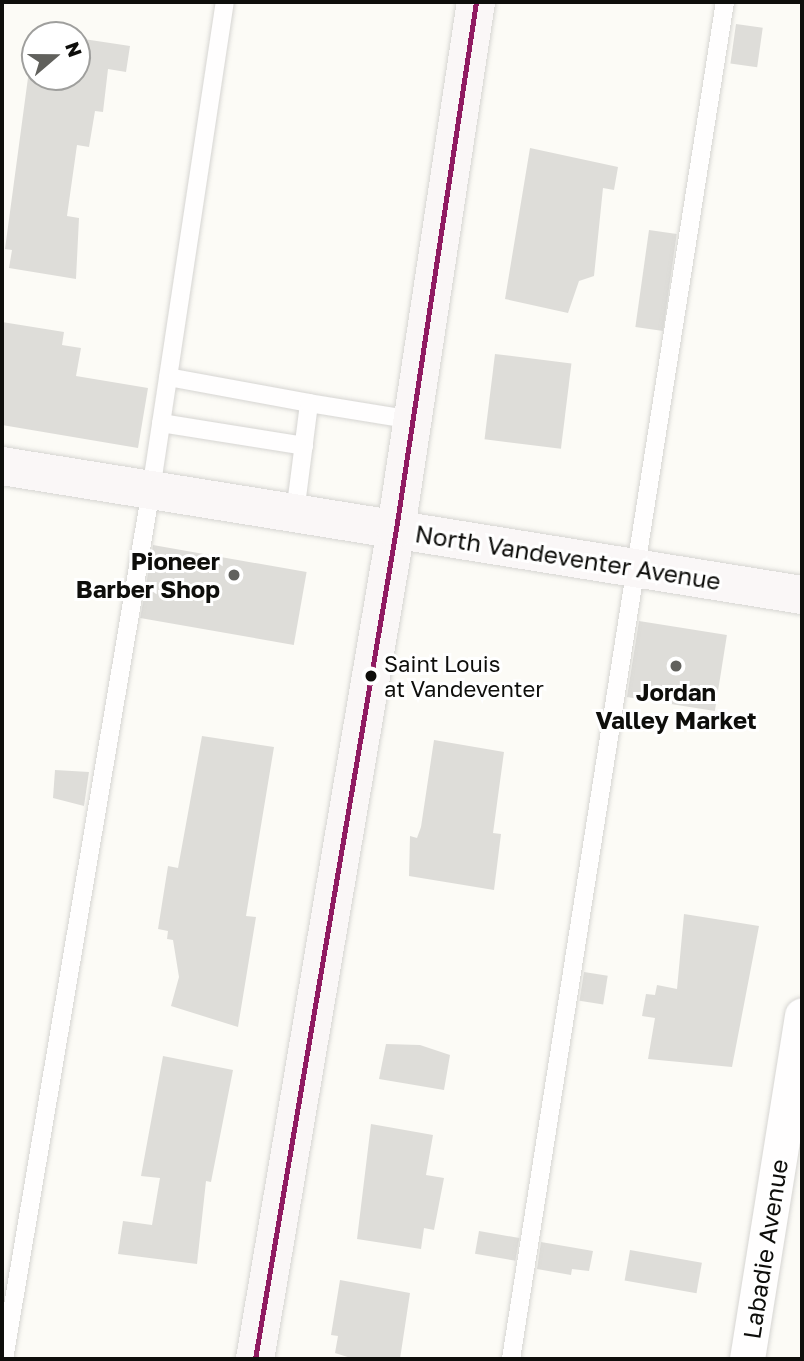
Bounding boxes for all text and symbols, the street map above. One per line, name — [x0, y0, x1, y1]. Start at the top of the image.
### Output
north arrow — [21, 21, 91, 91]
text: N — [61, 39, 88, 60]
street label: North Vandeventer Avenue — [413, 519, 723, 595]
place label: Pioneer Barber Shop — [76, 547, 220, 603]
marker: Pioneer Barber Shop — [226, 567, 242, 583]
place label: Saint Louis at Vandeventer — [384, 650, 544, 702]
marker: Jordan Valley Market — [668, 658, 684, 674]
marker: Saint Louis at Vandeventer — [364, 669, 378, 683]
place label: Jordan Valley Market — [595, 678, 757, 734]
street label: Labadie Avenue — [737, 1157, 793, 1341]

